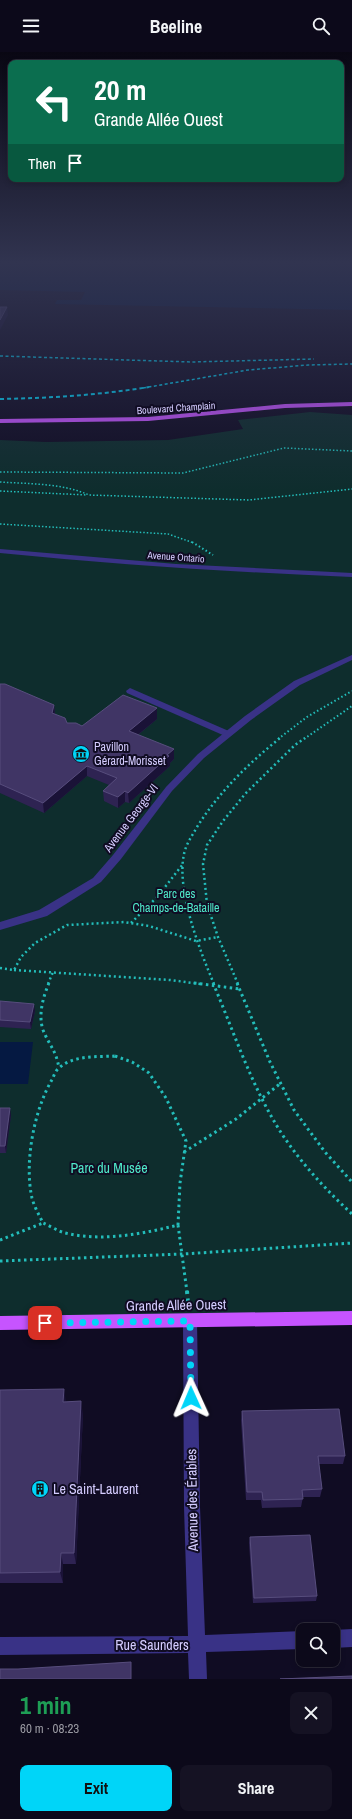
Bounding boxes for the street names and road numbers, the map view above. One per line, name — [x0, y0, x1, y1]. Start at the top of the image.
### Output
street label: Boulevard Champlain — [136, 399, 216, 417]
street label: Avenue Ontario — [146, 548, 205, 566]
street label: Avenue George-VI — [100, 781, 162, 856]
street label: Grande Allée Ouest — [126, 1295, 226, 1315]
street label: Avenue des Érables — [182, 1448, 202, 1552]
street label: Rue Saunders — [115, 1636, 189, 1654]

